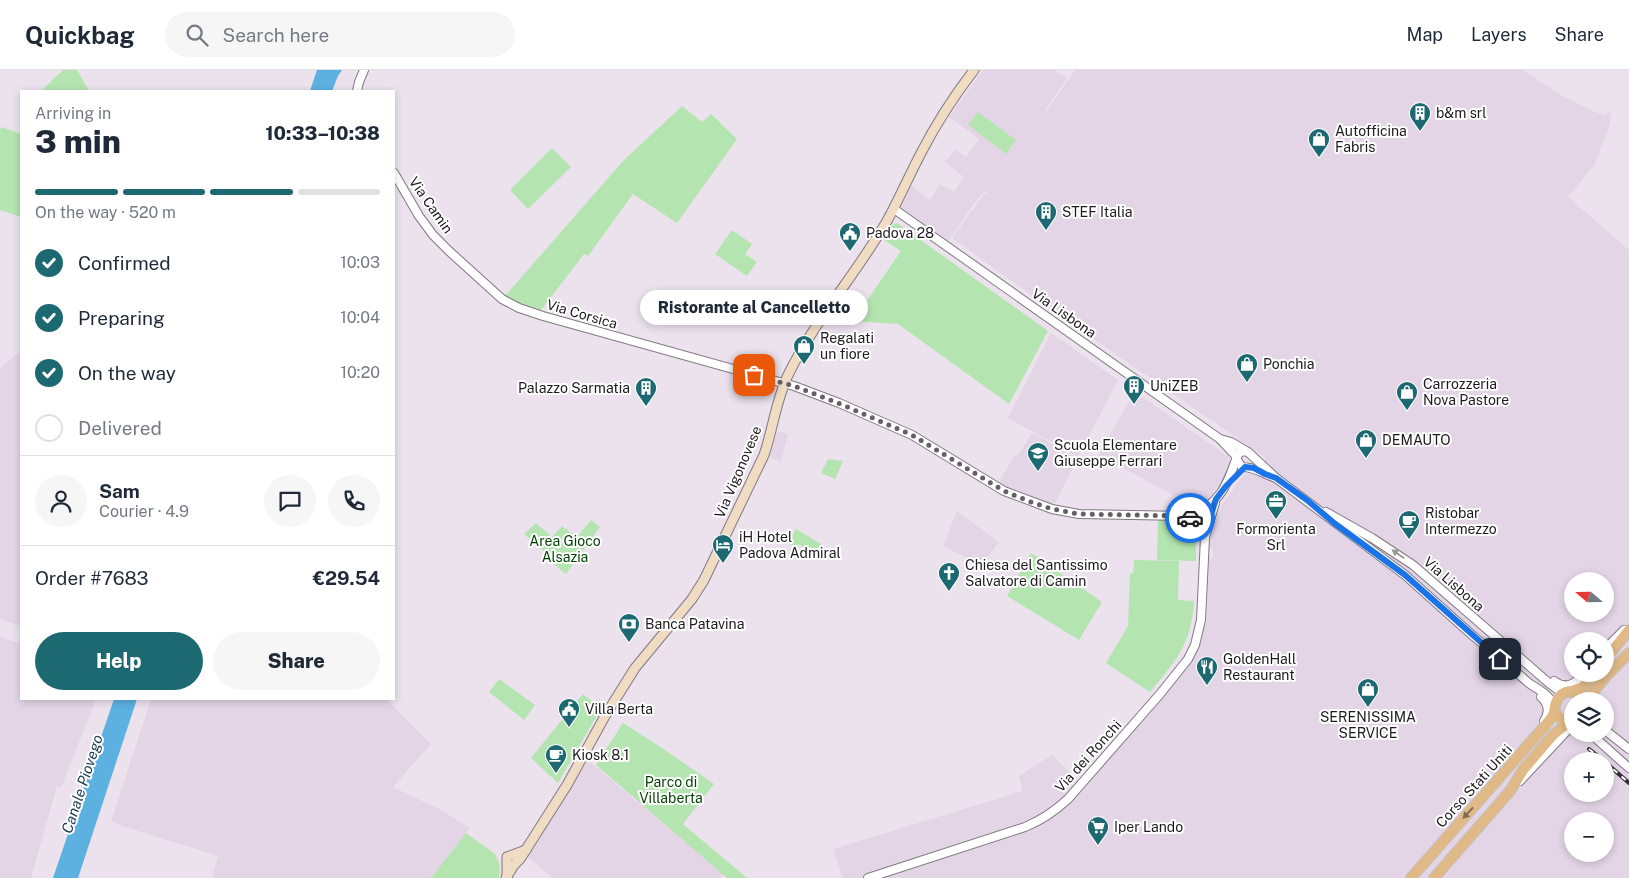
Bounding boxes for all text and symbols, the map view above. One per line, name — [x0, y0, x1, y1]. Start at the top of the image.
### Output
search box — [165, 12, 515, 57]
text: Quickbag — [25, 21, 135, 49]
icon: search — [183, 21, 211, 49]
text: Search here — [223, 24, 329, 46]
text: Map — [1407, 24, 1443, 45]
text: Layers — [1471, 24, 1527, 45]
text: Share — [1555, 24, 1604, 45]
building icon: b&m srl — [1408, 101, 1432, 132]
text: Arriving in — [35, 104, 111, 123]
place label: b&m srl — [1436, 105, 1487, 121]
text: 10:33–10:38 — [265, 122, 380, 144]
text: 3 min — [35, 123, 121, 160]
place label: Autofficina Fabris — [1335, 123, 1407, 155]
shop icon: Autofficina Fabris — [1307, 127, 1331, 158]
street label: Via Camin — [406, 174, 456, 236]
building icon: STEF Italia — [1034, 200, 1058, 231]
text: On the way · 520 m — [35, 203, 176, 222]
place label: STEF Italia — [1062, 204, 1132, 220]
public building icon: Padova 28 — [838, 221, 862, 252]
place label: Padova 28 — [866, 225, 934, 241]
icon: check — [35, 249, 63, 277]
text: Confirmed — [78, 252, 171, 274]
text: 10:03 — [340, 253, 380, 272]
street label: Via Lisbona — [1029, 285, 1099, 341]
callout: Ristorante al Cancelletto — [640, 290, 868, 325]
street label: Via Corsica — [545, 296, 619, 332]
text: Ristorante al Cancelletto — [658, 298, 850, 317]
icon: check — [35, 304, 63, 332]
text: Preparing — [78, 307, 165, 329]
text: 10:04 — [340, 308, 380, 327]
place label: Regalati un fiore — [820, 330, 874, 362]
shop icon: Regalati un fiore — [792, 334, 816, 365]
shop icon: Ponchia — [1235, 352, 1259, 383]
pin — [733, 354, 775, 396]
place label: Ponchia — [1263, 356, 1315, 372]
icon: check — [35, 359, 63, 387]
icon: bag — [740, 361, 768, 389]
text: On the way — [78, 362, 176, 384]
text: 10:20 — [340, 363, 380, 382]
building icon: UniZEB — [1122, 374, 1146, 405]
building icon: Palazzo Sarmatia — [634, 376, 658, 407]
place label: Carrozzeria Nova Pastore — [1423, 376, 1509, 408]
place label: UniZEB — [1150, 378, 1198, 394]
place label: Palazzo Sarmatia — [518, 380, 630, 396]
shop icon: Carrozzeria Nova Pastore — [1395, 380, 1419, 411]
text: Delivered — [78, 417, 162, 439]
street label: Via Vigonovese — [711, 423, 765, 521]
shop icon: DEMAUTO — [1354, 428, 1378, 459]
place label: DEMAUTO — [1382, 432, 1451, 448]
place label: Scuola Elementare Giuseppe Ferrari — [1054, 437, 1177, 469]
school or university icon: Scuola Elementare Giuseppe Ferrari — [1026, 441, 1050, 472]
button: person — [35, 475, 87, 527]
button: chat — [264, 475, 316, 527]
button: phone — [328, 475, 380, 527]
text: Sam — [99, 480, 140, 502]
office icon: Formorienta Srl — [1264, 489, 1288, 520]
courier — [1165, 493, 1215, 543]
text: Courier · 4.9 — [99, 502, 189, 521]
icon: car — [1176, 504, 1204, 532]
place label: Ristobar Intermezzo — [1425, 505, 1497, 537]
cafe icon: Ristobar Intermezzo — [1397, 509, 1421, 540]
place label: Formorienta Srl — [1236, 521, 1316, 553]
place label: iH Hotel Padova Admiral — [739, 529, 841, 561]
park label: Area Gioco Alsazia — [529, 533, 601, 565]
hotel icon: iH Hotel Padova Admiral — [711, 533, 735, 564]
one-way arrow — [1392, 549, 1405, 560]
street label: Via Lisbona — [1421, 553, 1487, 615]
place label: Chiesa del Santissimo Salvatore di Camin — [965, 557, 1108, 589]
church icon: Chiesa del Santissimo Salvatore di Camin — [937, 561, 961, 592]
text: Order #7683 — [35, 567, 149, 589]
text: €29.54 — [313, 567, 380, 589]
north arrow — [1564, 572, 1614, 622]
map controls — [1564, 572, 1614, 862]
bank icon: Banca Patavina — [617, 612, 641, 643]
place label: Banca Patavina — [645, 616, 744, 632]
button: Help — [35, 632, 203, 690]
button: Share — [213, 632, 380, 690]
button: locate — [1564, 632, 1614, 682]
pin — [1479, 638, 1521, 680]
icon: home — [1486, 645, 1514, 673]
place label: GoldenHall Restaurant — [1223, 651, 1296, 683]
restaurant icon: GoldenHall Restaurant — [1195, 655, 1219, 686]
shop icon: SERENISSIMA SERVICE — [1356, 677, 1380, 708]
button: layers — [1564, 692, 1614, 742]
public building icon: Villa Berta — [557, 697, 581, 728]
place label: Villa Berta — [585, 701, 653, 717]
place label: SERENISSIMA SERVICE — [1320, 709, 1416, 741]
street label: Via dei Ronchi — [1052, 717, 1124, 795]
water label: Canale Piovego — [58, 732, 106, 836]
street label: Corso Stati Uniti — [1433, 741, 1515, 831]
cafe icon: Kiosk 8.1 — [544, 743, 568, 774]
place label: Kiosk 8.1 — [572, 747, 629, 763]
button: + — [1564, 752, 1614, 802]
park label: Parco di Villaberta — [639, 774, 703, 806]
one-way arrow — [1462, 807, 1474, 819]
button: − — [1564, 812, 1614, 862]
supermarket icon: Iper Lando — [1086, 815, 1110, 846]
place label: Iper Lando — [1114, 819, 1183, 835]

